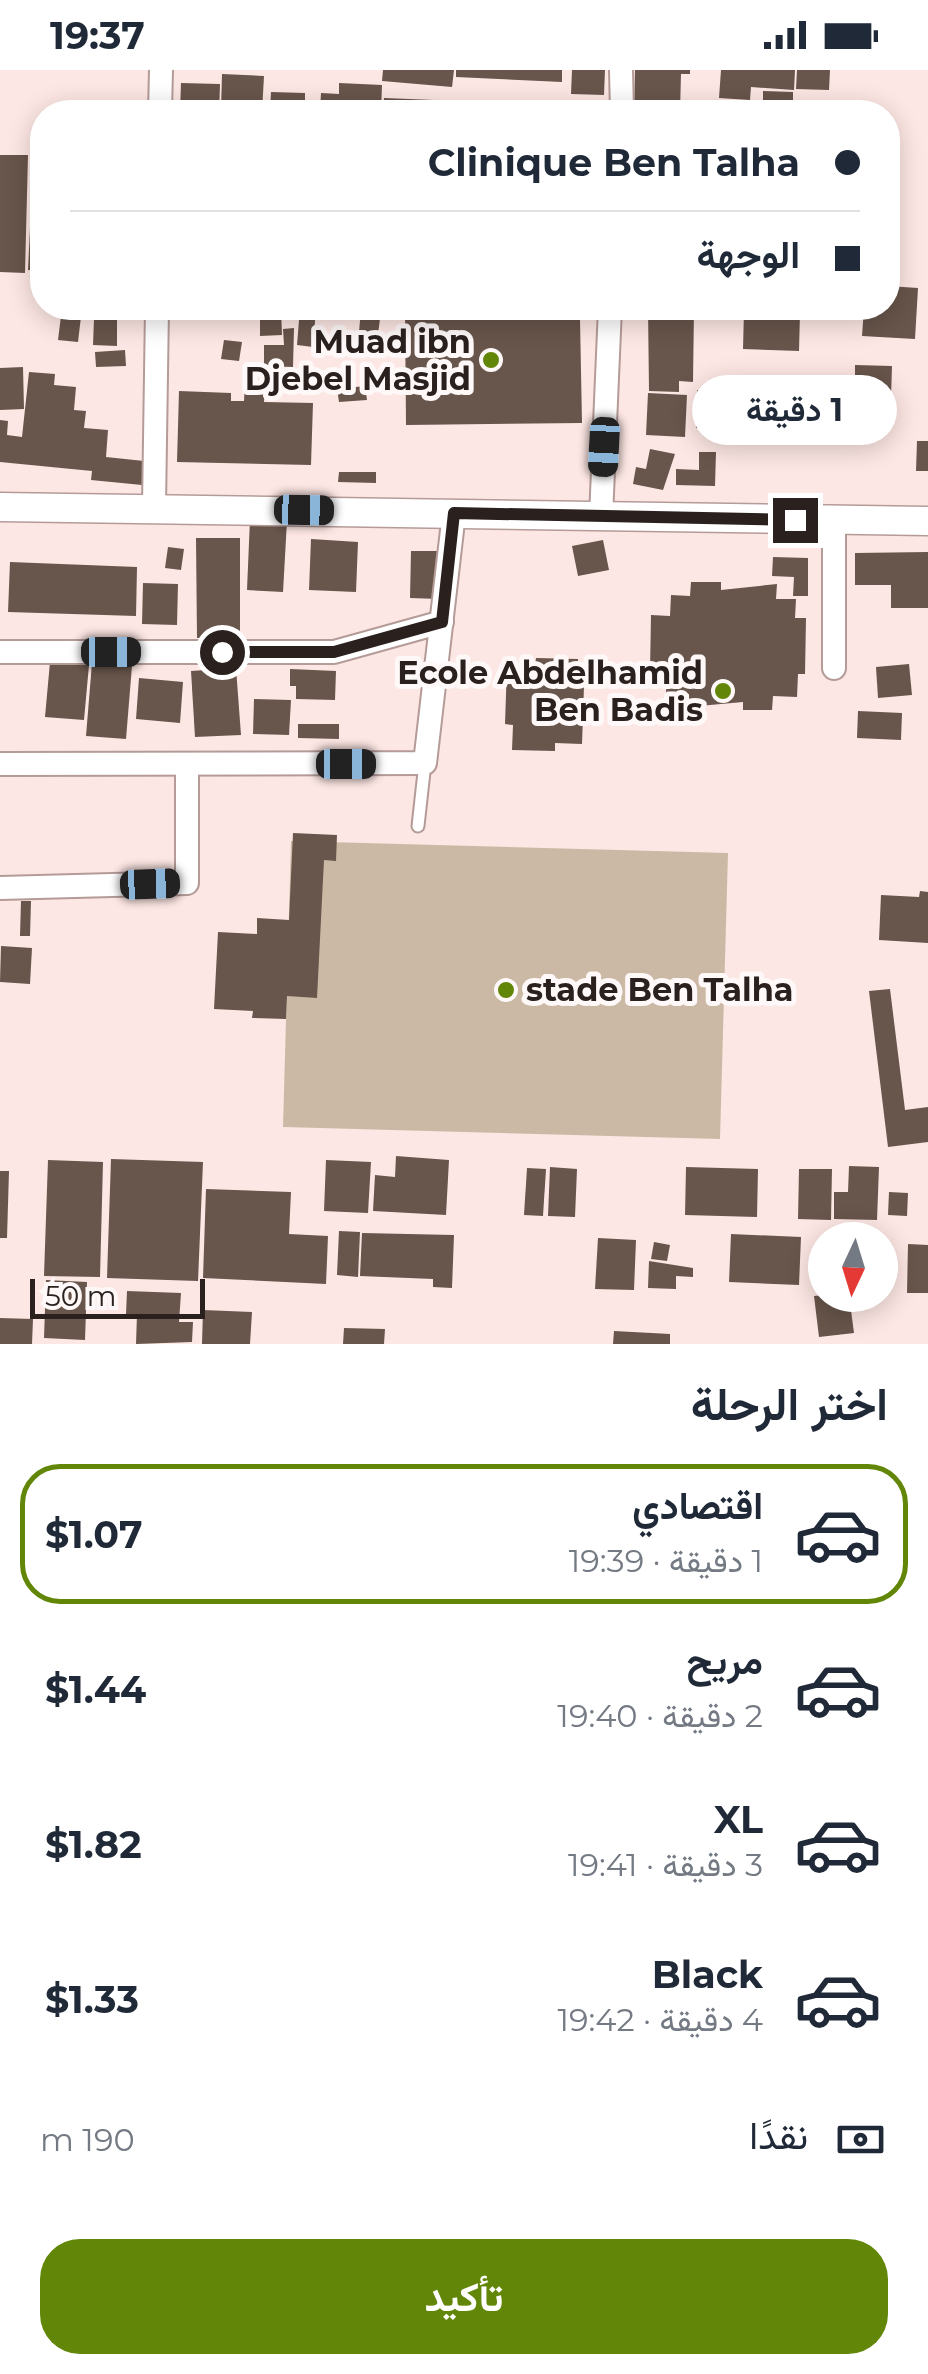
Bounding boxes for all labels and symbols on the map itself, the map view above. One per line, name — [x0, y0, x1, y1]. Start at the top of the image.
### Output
place label: Muad ibn Djebel Masjid — [245, 322, 471, 398]
marker: Muad ibn Djebel Masjid — [480, 349, 502, 371]
callout: 1 دقيقة — [692, 375, 898, 445]
car — [587, 416, 621, 478]
car — [274, 494, 334, 526]
route end — [773, 498, 818, 543]
route start — [200, 630, 245, 675]
car — [81, 637, 141, 667]
place label: Ecole Abdelhamid Ben Badis — [397, 653, 703, 729]
marker: Ecole Abdelhamid Ben Badis — [712, 680, 734, 702]
car — [316, 749, 376, 779]
car — [119, 868, 181, 900]
place label: stade Ben Talha — [526, 970, 794, 1009]
marker: stade Ben Talha — [495, 979, 517, 1001]
north arrow — [808, 1222, 898, 1312]
scale bar — [30, 1274, 205, 1318]

